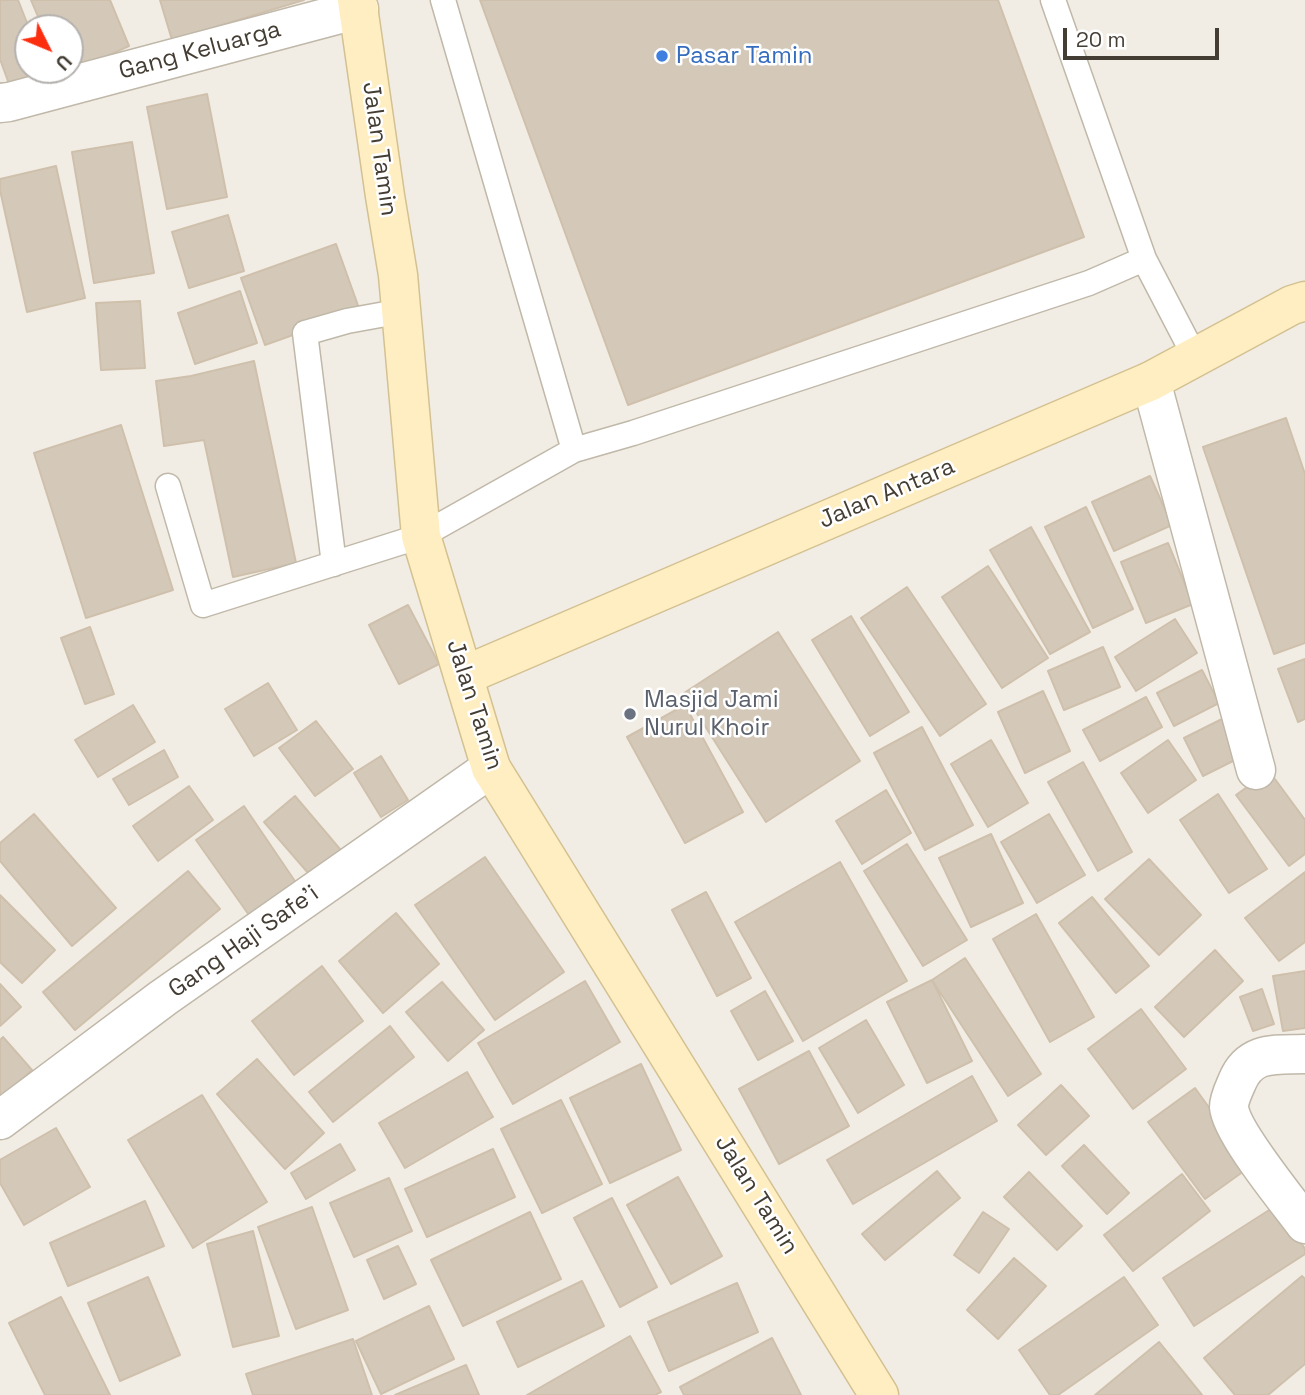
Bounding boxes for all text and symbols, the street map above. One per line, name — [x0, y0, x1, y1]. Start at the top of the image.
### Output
north arrow — [14, 14, 84, 84]
scale bar — [1067, 14, 1223, 58]
street label: Gang Keluarga — [116, 16, 284, 86]
text: 20 m — [1076, 26, 1126, 53]
place label: Pasar Tamin — [676, 42, 812, 70]
marker: Pasar Tamin — [654, 48, 670, 64]
text: U — [50, 49, 77, 75]
street label: Jalan Tamin — [355, 80, 403, 218]
street label: Jalan Antara — [815, 452, 959, 536]
street label: Jalan Tamin — [439, 636, 509, 774]
place label: Masjid Jami Nurul Khoir — [644, 686, 779, 742]
marker: Masjid Jami Nurul Khoir — [622, 706, 638, 722]
street label: Gang Haji Safe'i — [163, 880, 325, 1004]
street label: Jalan Tamin — [708, 1130, 804, 1260]

